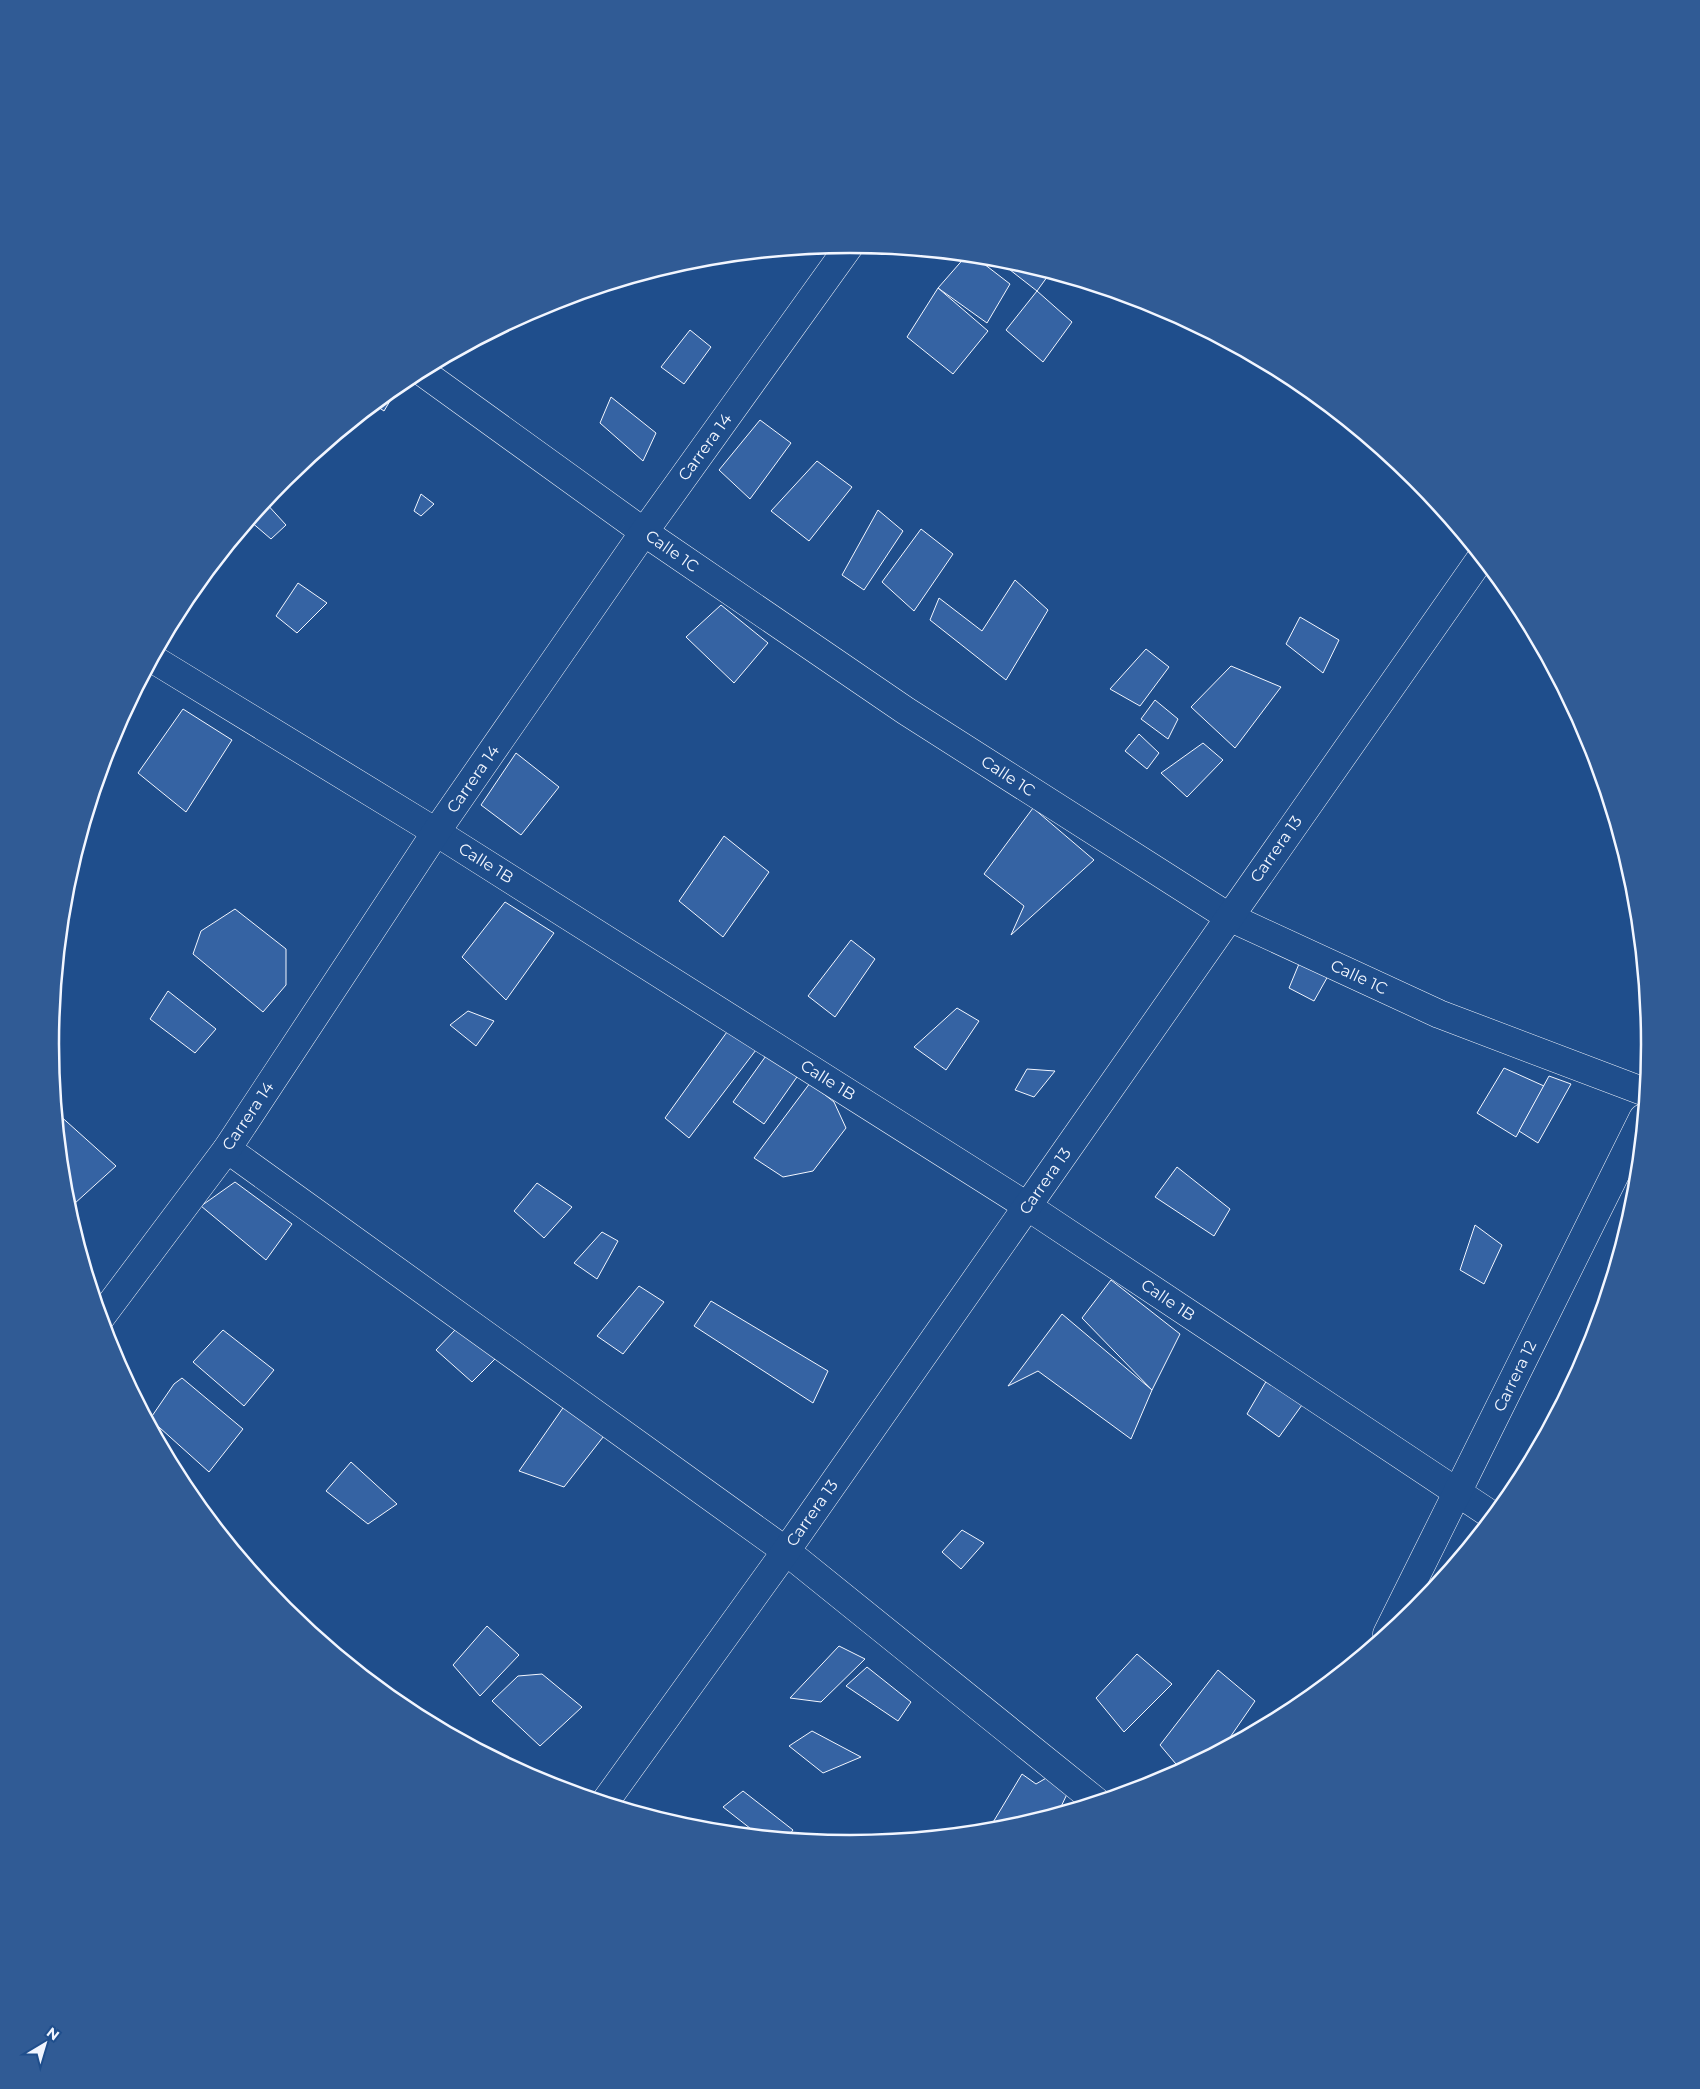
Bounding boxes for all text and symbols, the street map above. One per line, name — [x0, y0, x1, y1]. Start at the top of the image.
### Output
street label: Carrera 14 — [674, 409, 736, 484]
street label: Calle 1C — [642, 526, 702, 576]
street label: Carrera 14 — [443, 741, 504, 817]
street label: Calle 1C — [978, 752, 1038, 800]
street label: Carrera 13 — [1246, 812, 1306, 886]
street label: Calle 1B — [455, 839, 517, 887]
street label: Calle 1C — [1328, 956, 1390, 998]
street label: Calle 1B — [797, 1056, 859, 1104]
street label: Carrera 14 — [218, 1078, 278, 1154]
street label: Carrera 13 — [1015, 1144, 1075, 1218]
street label: Calle 1B — [1137, 1275, 1199, 1325]
street label: Carrera 12 — [1490, 1337, 1540, 1415]
street label: Carrera 13 — [782, 1476, 842, 1550]
north arrow — [20, 2019, 70, 2069]
text: N — [43, 2023, 63, 2044]

